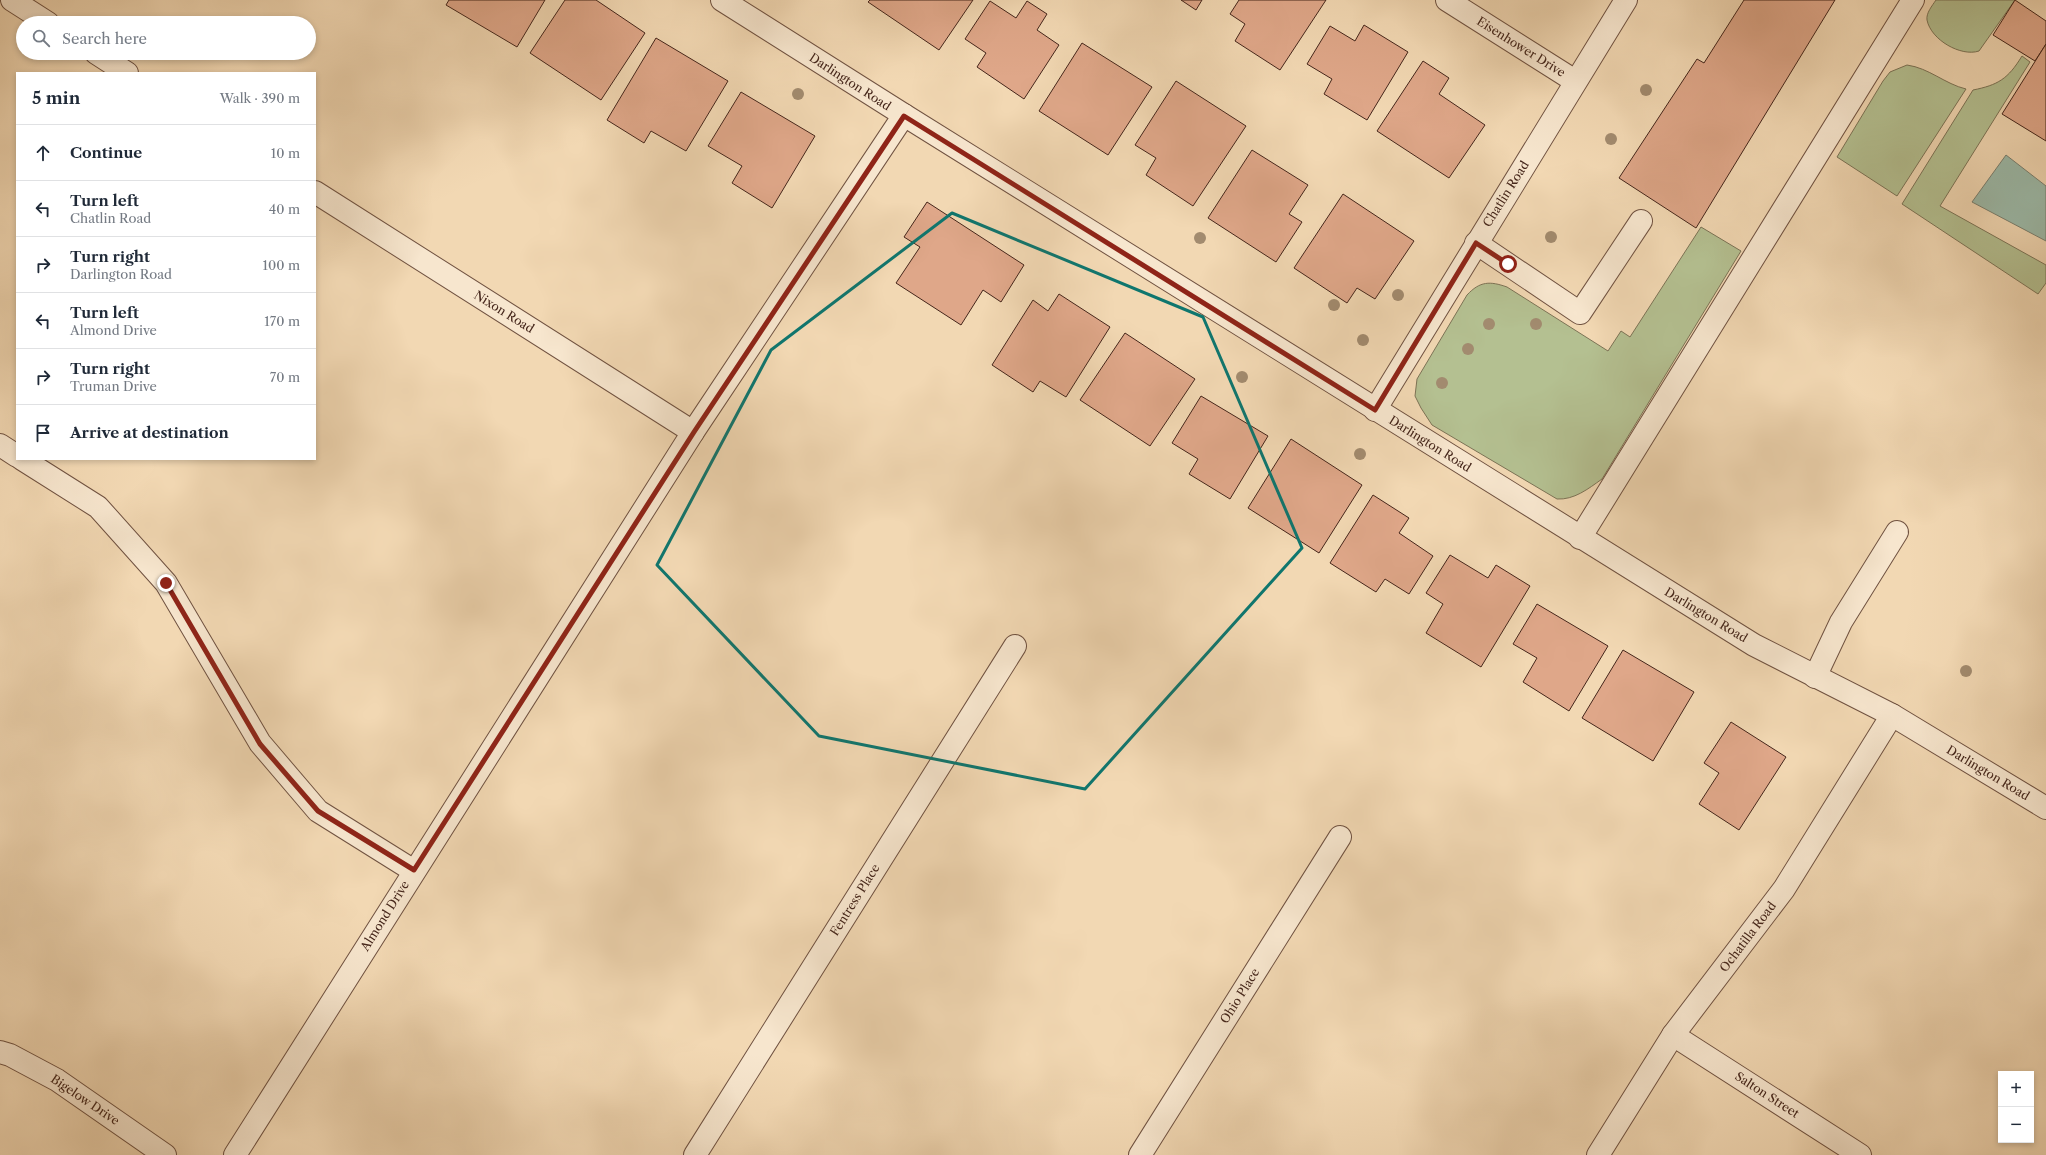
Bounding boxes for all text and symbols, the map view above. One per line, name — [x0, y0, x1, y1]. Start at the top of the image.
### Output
street label: Eisenhower Drive — [1474, 13, 1568, 80]
search box — [16, 16, 316, 60]
icon: search — [30, 27, 52, 49]
text: Search here — [62, 29, 147, 48]
street label: Darlington Road — [807, 50, 894, 114]
text: 5 min — [32, 88, 80, 108]
text: Walk · 390 m — [220, 90, 300, 106]
icon: ahead — [32, 142, 54, 164]
text: Continue — [70, 143, 142, 162]
text: 10 m — [271, 145, 300, 161]
street label: Chatlin Road — [1479, 157, 1532, 229]
text: Turn left — [70, 191, 139, 210]
icon: left — [32, 198, 54, 220]
text: 40 m — [269, 201, 300, 217]
text: Chatlin Road — [70, 210, 151, 226]
text: Turn right — [70, 247, 150, 266]
icon: right — [32, 254, 54, 276]
route start — [1499, 255, 1517, 273]
text: 100 m — [262, 257, 300, 273]
text: Darlington Road — [70, 266, 172, 282]
street label: Nixon Road — [471, 287, 538, 336]
text: Turn left — [70, 303, 139, 322]
icon: left — [32, 310, 54, 332]
text: 170 m — [264, 313, 300, 329]
text: Almond Drive — [70, 322, 157, 338]
text: Turn right — [70, 359, 150, 378]
icon: right — [32, 366, 54, 388]
text: 70 m — [270, 369, 300, 385]
text: Truman Drive — [70, 378, 157, 394]
street label: Darlington Road — [1386, 412, 1475, 475]
icon: arrive — [32, 422, 54, 444]
text: Arrive at destination — [70, 423, 229, 442]
route end — [157, 574, 175, 592]
street label: Darlington Road — [1662, 584, 1751, 646]
street label: Darlington Road — [1944, 742, 2033, 804]
street label: Fentress Place — [827, 861, 883, 938]
street label: Almond Drive — [356, 878, 412, 955]
street label: Ochatilla Road — [1716, 898, 1779, 975]
street label: Ohio Place — [1217, 965, 1263, 1026]
street label: Salton Street — [1732, 1068, 1803, 1121]
street label: Bigelow Drive — [48, 1071, 123, 1128]
map controls — [1998, 1071, 2034, 1143]
button: + — [1998, 1071, 2034, 1107]
button: − — [1998, 1107, 2034, 1143]

